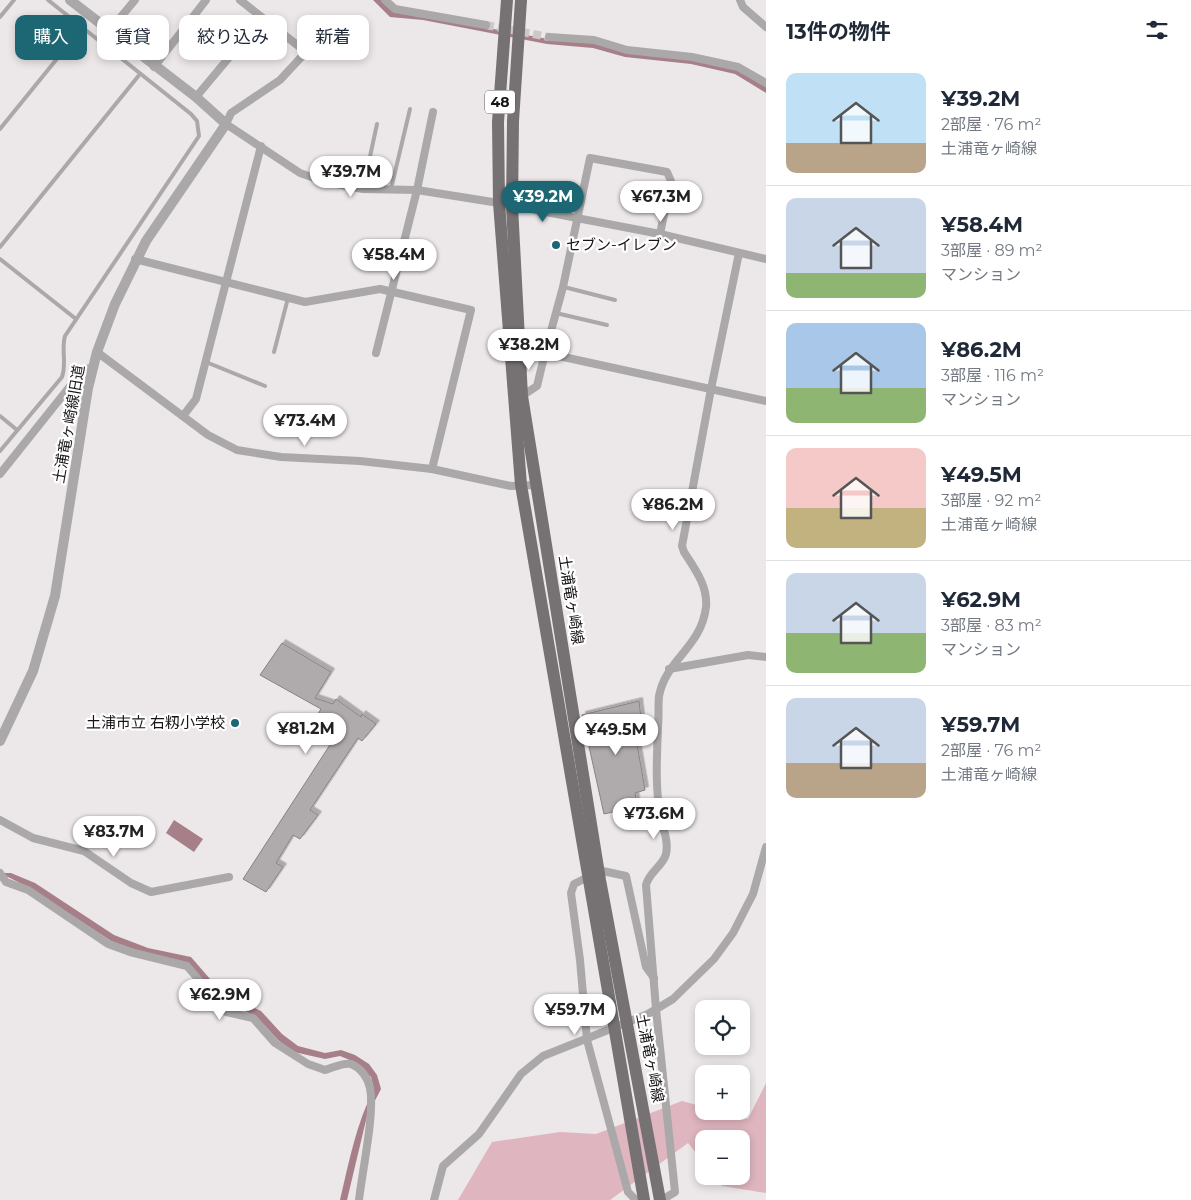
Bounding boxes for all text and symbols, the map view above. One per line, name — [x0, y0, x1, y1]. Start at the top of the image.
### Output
chip: 購入 — [15, 15, 87, 60]
chip: 賃貸 — [97, 15, 169, 60]
chip: 絞り込み — [179, 15, 287, 60]
chip: 新着 — [297, 15, 369, 60]
icon: filters — [1143, 16, 1171, 44]
text: 13件の物件 — [786, 19, 891, 44]
text: ¥39.2M — [941, 86, 1020, 111]
road number: 48 — [485, 90, 515, 114]
icon: home — [826, 93, 886, 153]
text: 2部屋 · 76 m² — [941, 115, 1041, 134]
text: 土浦竜ヶ崎線 — [941, 139, 1037, 158]
pin: ¥39.7M — [310, 156, 392, 198]
text: ¥39.7M — [321, 162, 381, 181]
pin: ¥39.2M — [502, 180, 584, 223]
pin: ¥67.3M — [620, 180, 702, 223]
text: ¥39.2M — [513, 187, 573, 206]
text: ¥67.3M — [631, 187, 691, 206]
text: ¥58.4M — [941, 212, 1023, 237]
icon: home — [826, 218, 886, 278]
place label: セブン-イレブン — [566, 235, 677, 254]
pin: ¥58.4M — [353, 238, 435, 281]
marker: セブン-イレブン — [550, 239, 562, 251]
text: 3部屋 · 89 m² — [941, 241, 1042, 260]
text: ¥58.4M — [363, 245, 425, 264]
text: マンション — [941, 265, 1021, 284]
pin: ¥38.2M — [488, 328, 570, 371]
text: ¥38.2M — [498, 335, 560, 354]
text: ¥86.2M — [941, 337, 1022, 362]
icon: home — [826, 343, 886, 403]
street label: 土浦竜ヶ崎線旧道 — [49, 363, 88, 485]
text: 3部屋 · 116 m² — [941, 366, 1044, 385]
text: マンション — [941, 390, 1021, 409]
pin: ¥73.4M — [264, 404, 346, 447]
text: ¥73.4M — [274, 411, 336, 430]
text: ¥49.5M — [941, 462, 1022, 487]
icon: home — [826, 468, 886, 528]
pin: ¥86.2M — [632, 488, 714, 531]
text: 3部屋 · 92 m² — [941, 491, 1041, 510]
text: ¥86.2M — [642, 495, 704, 514]
text: 土浦竜ヶ崎線 — [941, 515, 1037, 534]
street label: 土浦竜ヶ崎線 — [555, 554, 588, 646]
text: ¥62.9M — [941, 587, 1021, 612]
icon: home — [826, 593, 886, 653]
text: 3部屋 · 83 m² — [941, 616, 1042, 635]
text: マンション — [941, 640, 1021, 659]
pin: ¥81.2M — [265, 712, 347, 755]
text: ¥59.7M — [941, 712, 1020, 737]
place label: 土浦市立 右籾小学校 — [86, 713, 225, 732]
pin: ¥49.5M — [575, 714, 657, 756]
marker: 土浦市立 右籾小学校 — [229, 717, 241, 729]
icon: home — [826, 718, 886, 778]
text: ¥81.2M — [277, 719, 335, 738]
text: ¥49.5M — [585, 720, 647, 739]
text: 2部屋 · 76 m² — [941, 741, 1041, 760]
text: 土浦竜ヶ崎線 — [941, 765, 1037, 784]
pin: ¥73.6M — [613, 798, 695, 840]
text: ¥73.6M — [624, 804, 684, 823]
pin: ¥83.7M — [73, 816, 155, 858]
text: ¥83.7M — [84, 822, 144, 841]
pin: ¥62.9M — [179, 978, 261, 1021]
text: ¥62.9M — [189, 985, 251, 1004]
pin: ¥59.7M — [534, 994, 616, 1036]
text: ¥59.7M — [545, 1000, 605, 1019]
map controls — [695, 1000, 750, 1185]
button: locate — [695, 1000, 750, 1055]
street label: 土浦竜ヶ崎線 — [633, 1012, 668, 1104]
button: + — [695, 1065, 750, 1120]
button: − — [695, 1130, 750, 1185]

